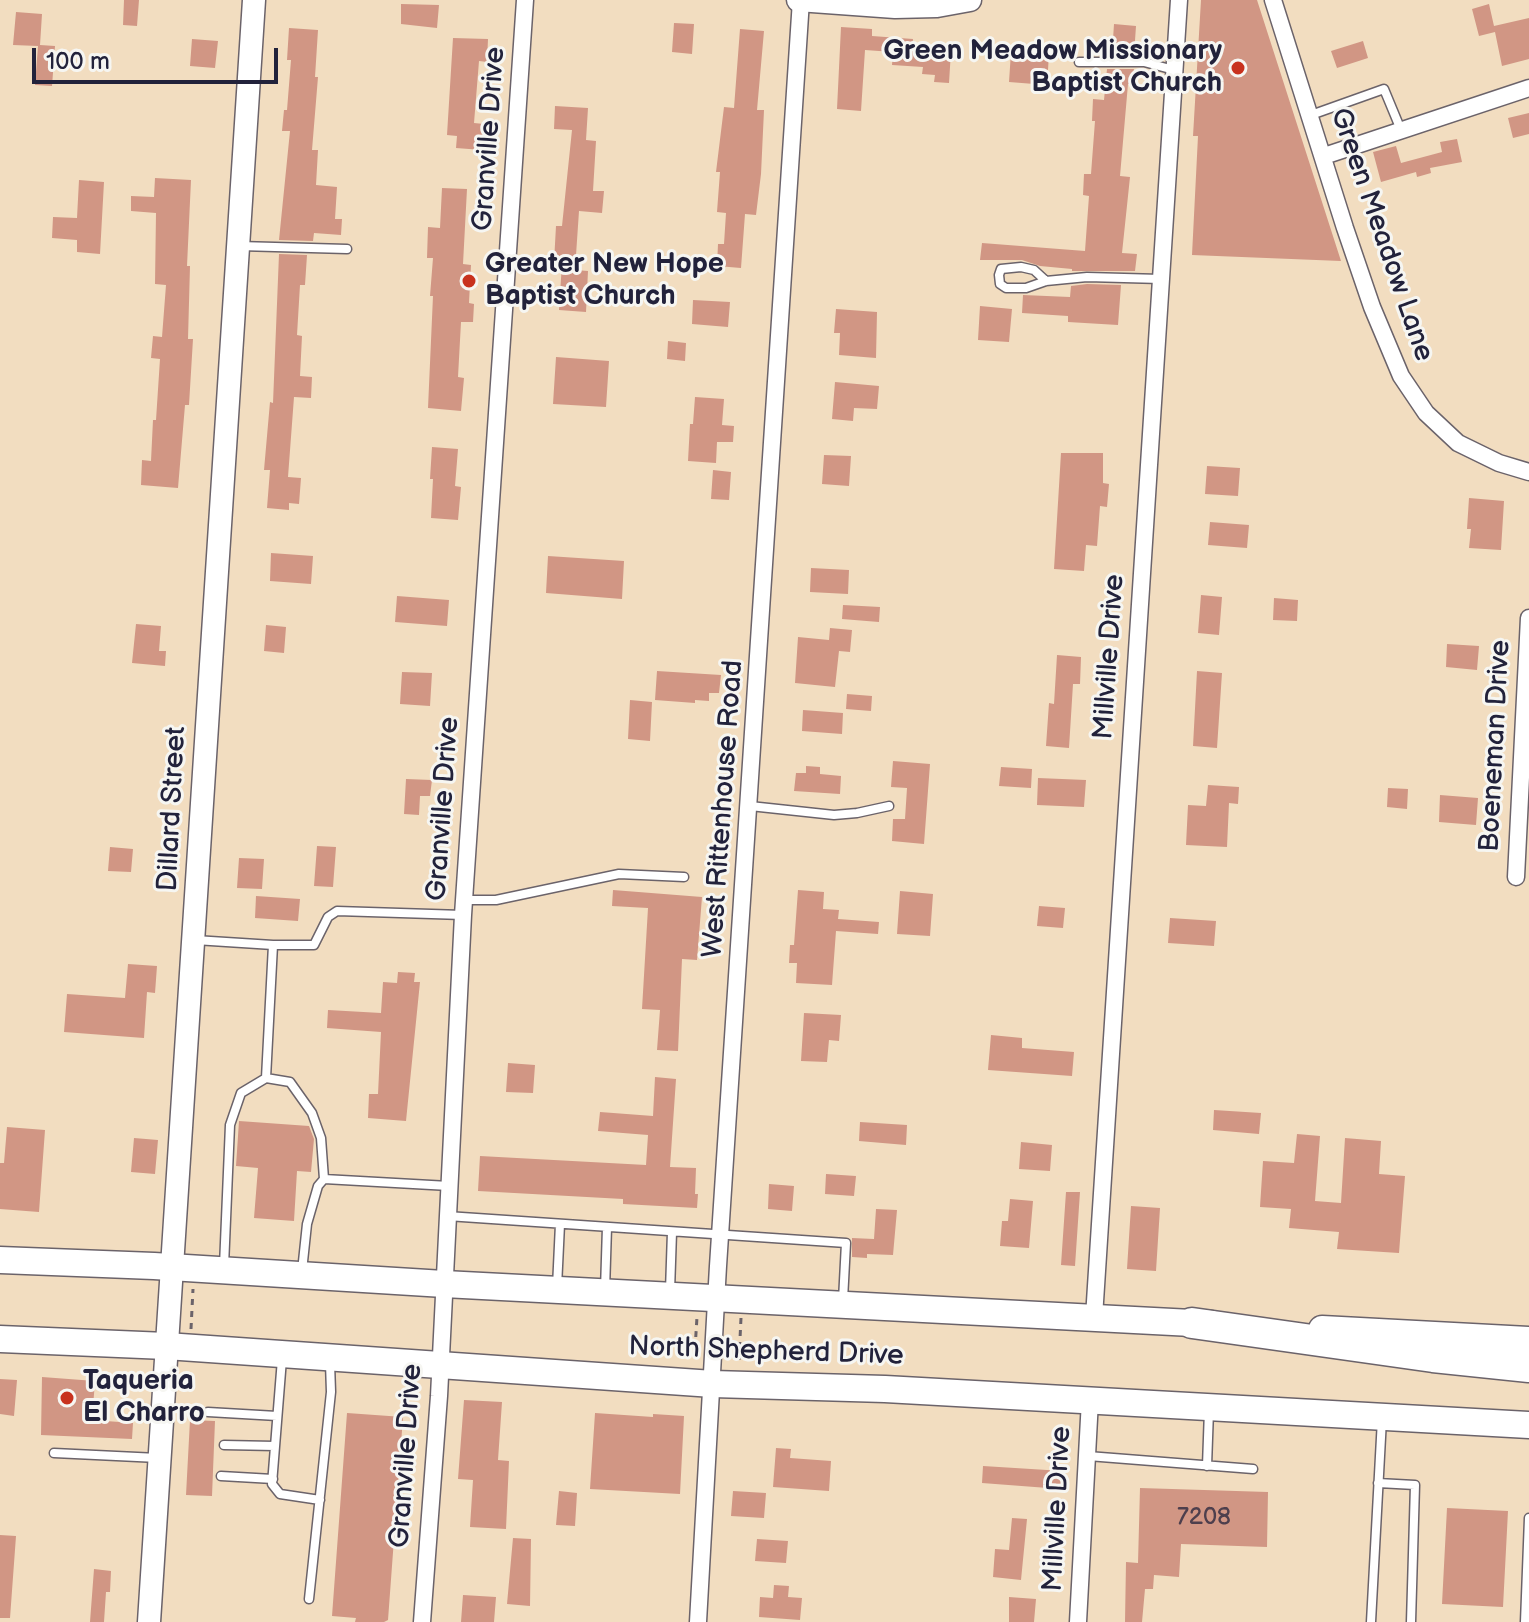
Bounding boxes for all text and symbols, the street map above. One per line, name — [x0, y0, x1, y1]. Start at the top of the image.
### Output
scale bar — [36, 32, 282, 82]
place label: Green Meadow Missionary Baptist Church — [883, 35, 1222, 101]
street label: Granville Drive — [467, 46, 513, 232]
text: 100 m — [46, 47, 110, 76]
marker: Green Meadow Missionary Baptist Church — [1229, 59, 1247, 77]
street label: Green Meadow Lane — [1322, 104, 1440, 366]
place label: Greater New Hope Baptist Church — [485, 248, 724, 314]
marker: Greater New Hope Baptist Church — [460, 272, 478, 290]
street label: Millville Drive — [1087, 573, 1133, 741]
street label: Boeneman Drive — [1474, 639, 1518, 853]
street label: West Rittenhouse Road — [697, 659, 751, 959]
street label: Granville Drive — [421, 716, 467, 902]
street label: Dillard Street — [152, 726, 194, 892]
street label: North Shepherd Drive — [628, 1330, 904, 1374]
street label: Granville Drive — [384, 1363, 430, 1549]
place label: Taqueria El Charro — [83, 1365, 205, 1431]
marker: Taqueria El Charro — [58, 1389, 76, 1407]
street label: Millville Drive — [1037, 1425, 1079, 1593]
house number: 7208 — [1177, 1504, 1231, 1532]

